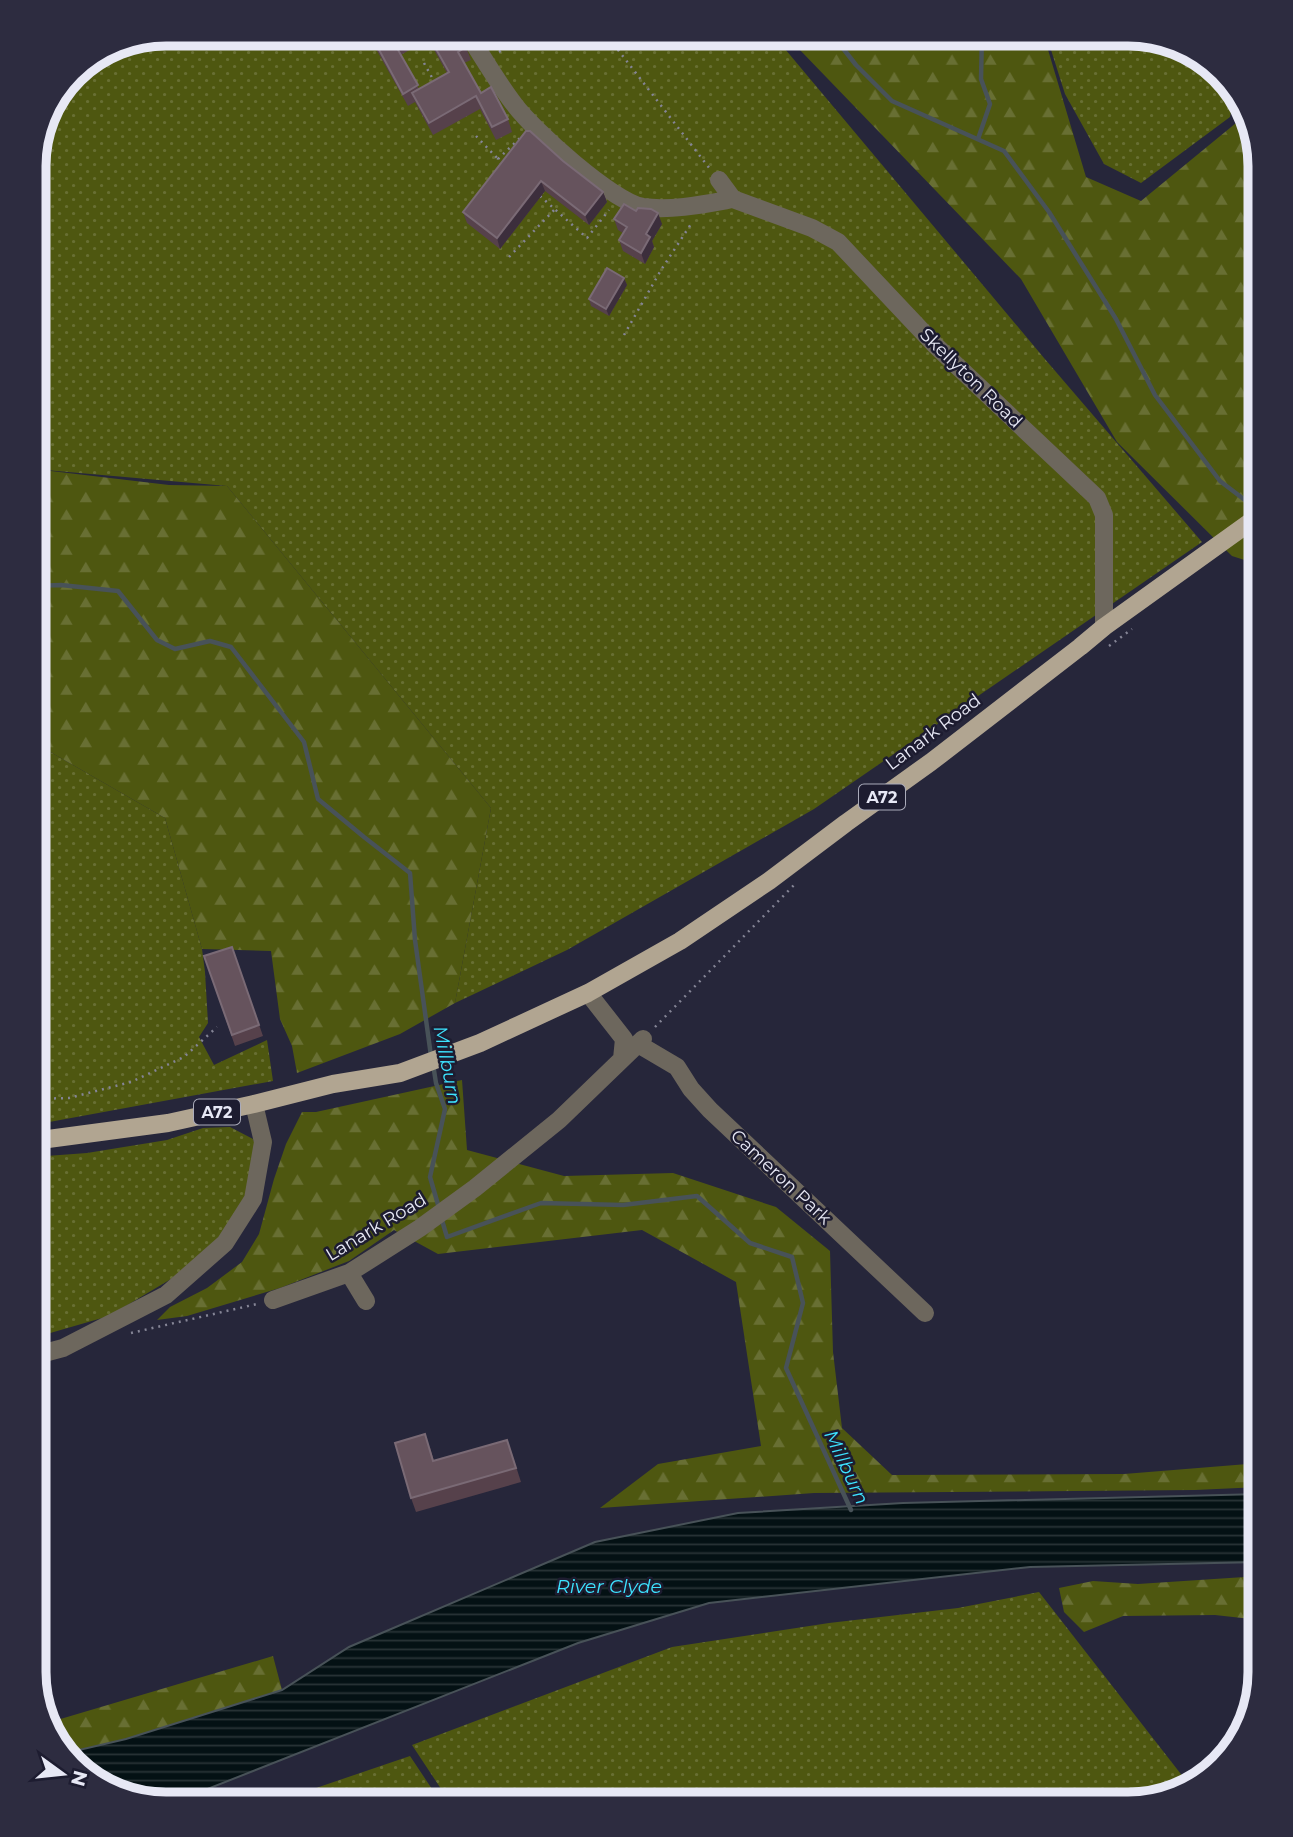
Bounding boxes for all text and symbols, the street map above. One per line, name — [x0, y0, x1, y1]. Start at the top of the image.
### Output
street label: Skellyton Road — [915, 324, 1027, 432]
street label: Lanark Road — [881, 689, 985, 775]
road number: A72 — [859, 784, 905, 810]
water label: Millburn — [429, 1024, 466, 1106]
road number: A72 — [194, 1100, 240, 1124]
street label: Cameron Park — [726, 1125, 836, 1229]
street label: Lanark Road — [322, 1188, 430, 1266]
water label: Millburn — [819, 1426, 874, 1508]
water label: River Clyde — [556, 1575, 662, 1598]
north arrow — [28, 1739, 98, 1809]
text: N — [66, 1768, 92, 1789]

